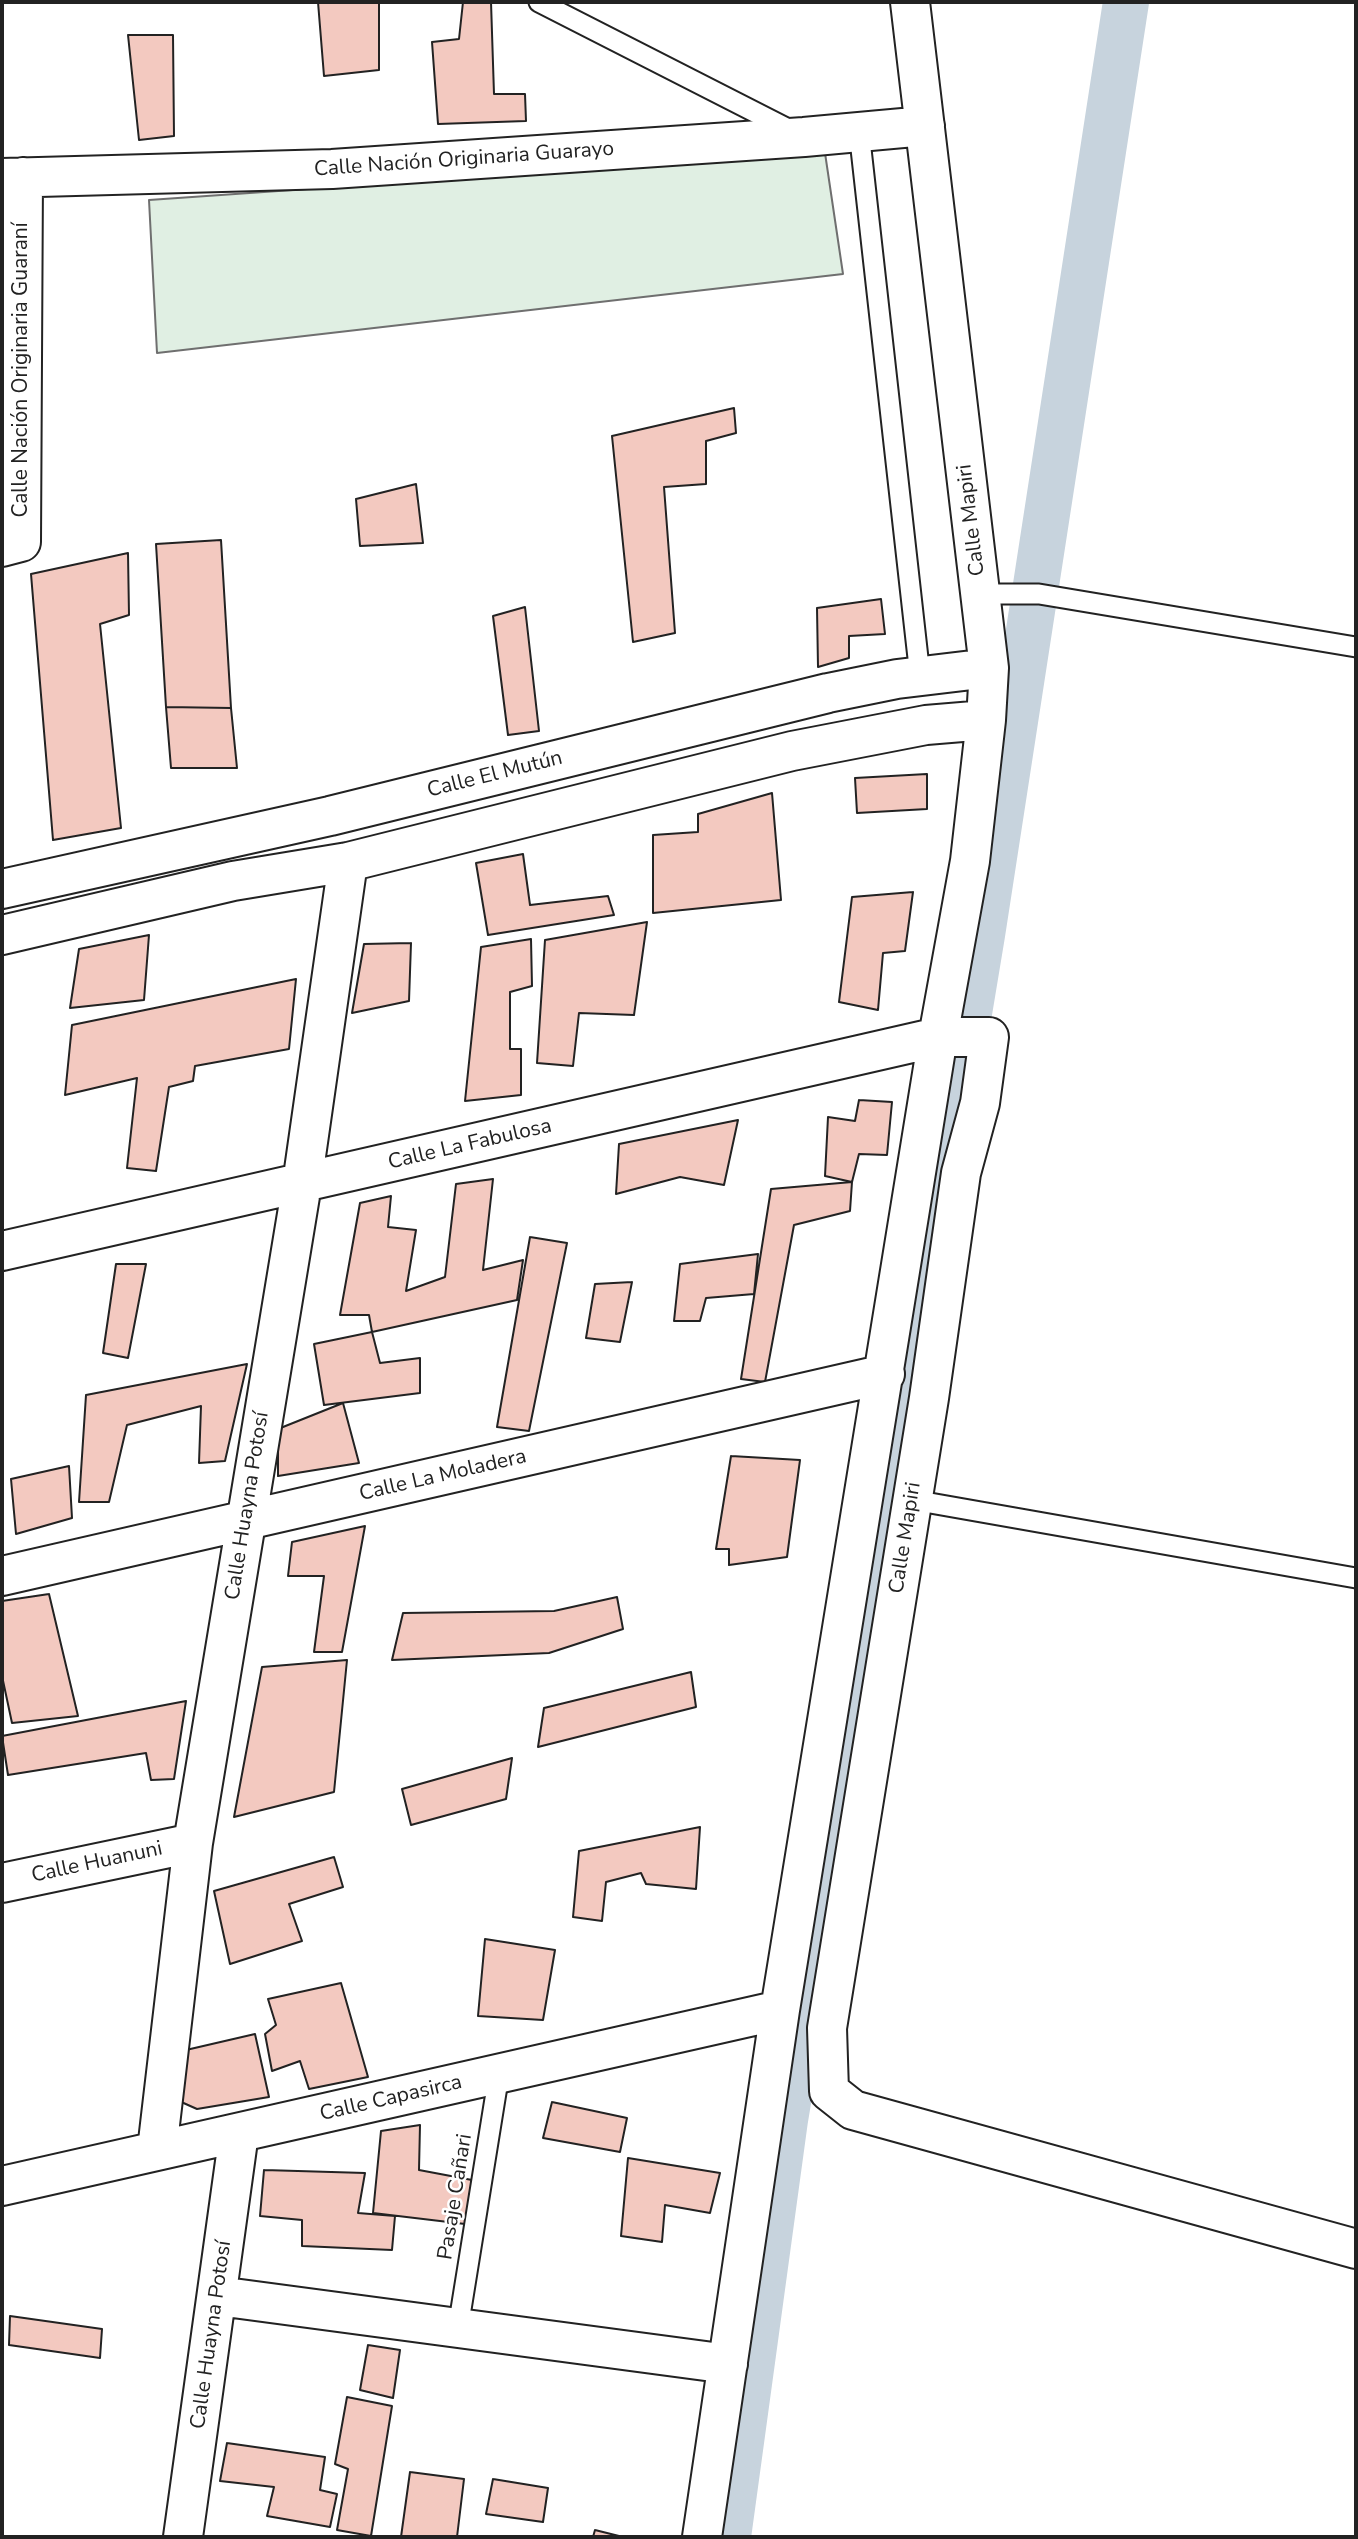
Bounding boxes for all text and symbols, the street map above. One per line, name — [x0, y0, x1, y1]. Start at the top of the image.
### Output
street label: Calle Nación Originaria Guarayo — [313, 137, 615, 183]
street label: Calle Nación Originaria Guaraní — [9, 222, 35, 518]
street label: Calle Mapiri — [953, 463, 991, 577]
street label: Calle El Mutún — [425, 746, 565, 804]
street label: Calle La Fabulosa — [386, 1114, 554, 1176]
street label: Calle Huayna Potosí — [221, 1410, 275, 1602]
street label: Calle La Moladera — [357, 1445, 529, 1507]
street label: Calle Mapiri — [885, 1481, 927, 1595]
street label: Calle Huanuni — [29, 1837, 165, 1889]
street label: Calle Capasirca — [317, 2070, 465, 2128]
street label: Pasaje Cañari — [434, 2132, 478, 2262]
street label: Calle Huayna Potosí — [186, 2239, 238, 2431]

